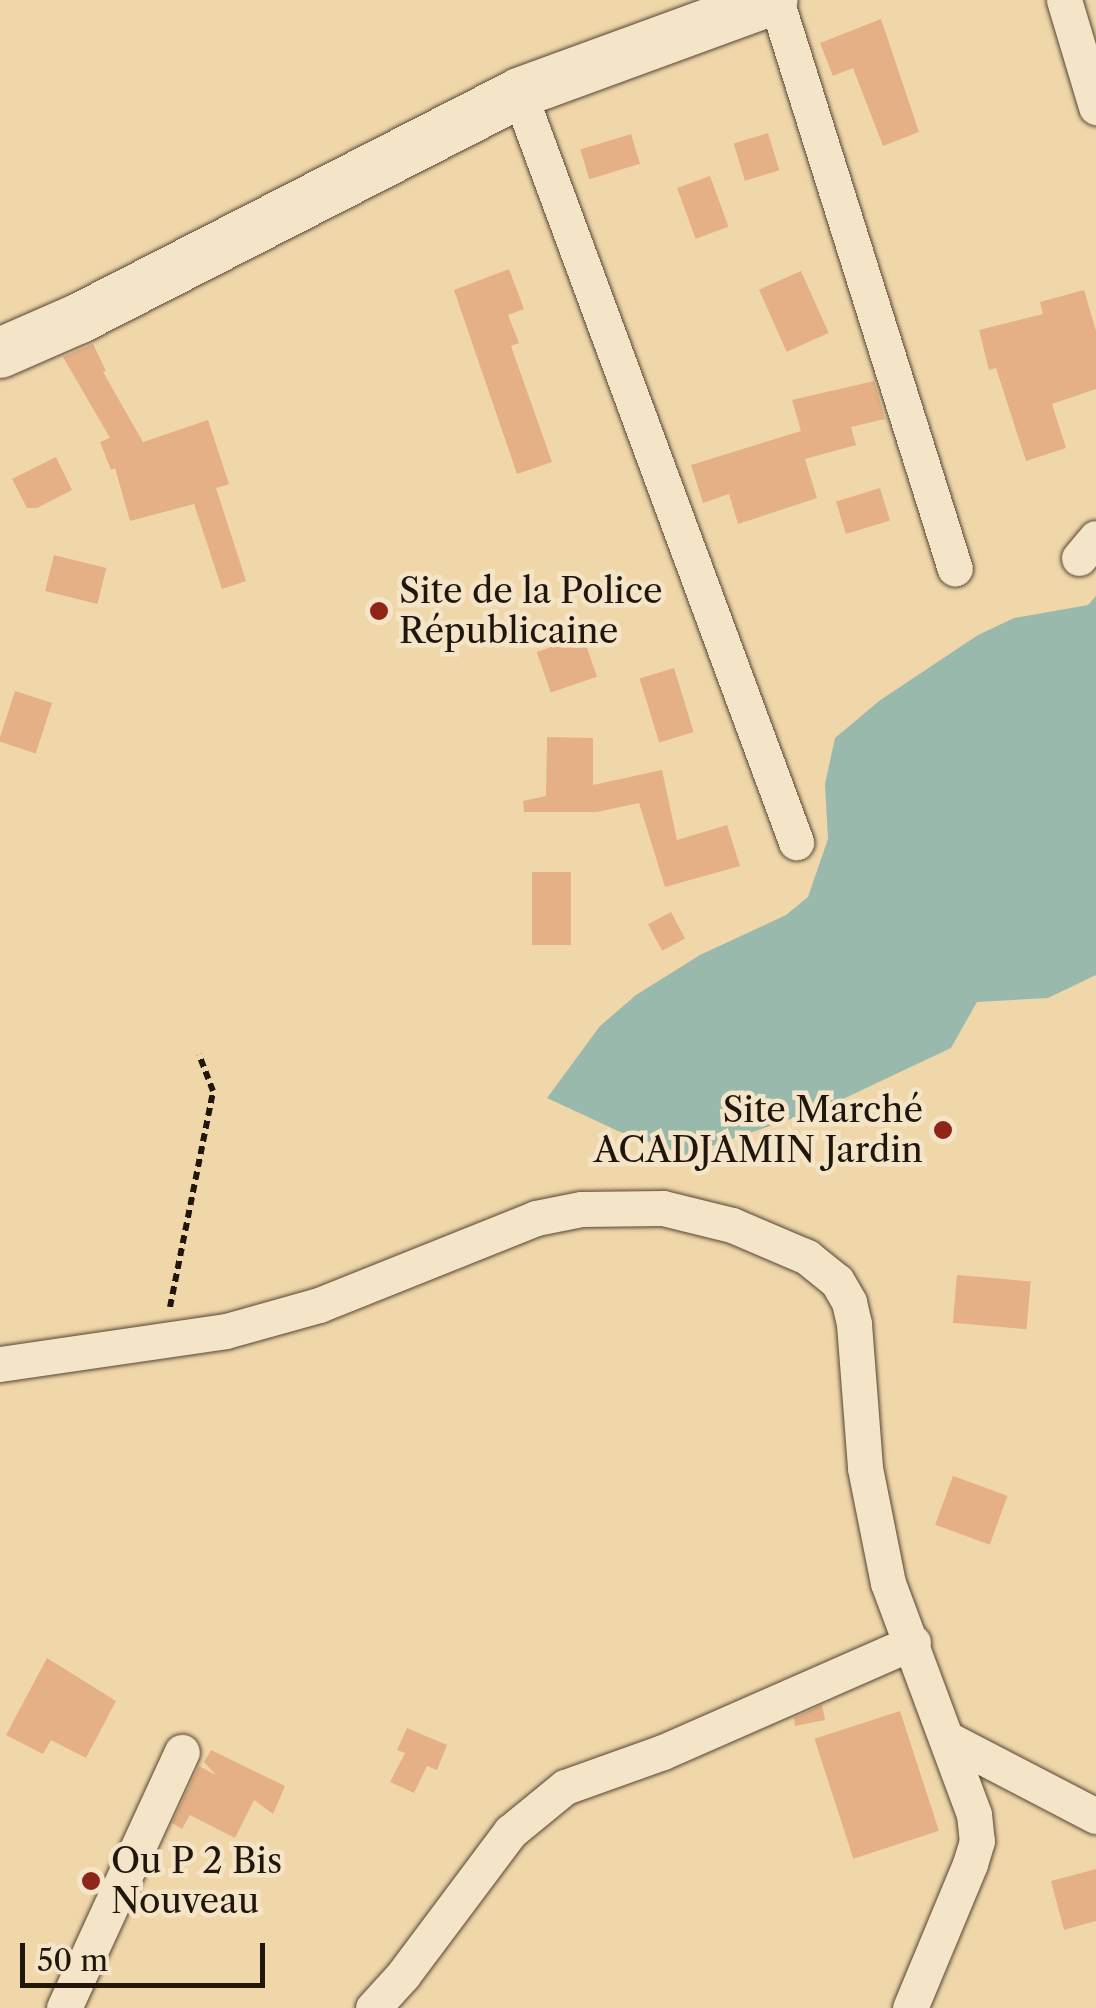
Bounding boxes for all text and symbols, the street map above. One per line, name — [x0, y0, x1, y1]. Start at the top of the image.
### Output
place label: Site de la Police Républicaine — [399, 570, 663, 652]
marker: Site de la Police Républicaine — [368, 600, 390, 622]
place label: Site Marché ACADJAMIN Jardin — [593, 1089, 923, 1171]
marker: Site Marché ACADJAMIN Jardin — [932, 1119, 954, 1141]
place label: Ou P 2 Bis Nouveau — [111, 1840, 283, 1922]
marker: Ou P 2 Bis Nouveau — [80, 1870, 102, 1892]
scale bar — [25, 1923, 270, 1985]
text: 50 m — [37, 1942, 108, 1979]

